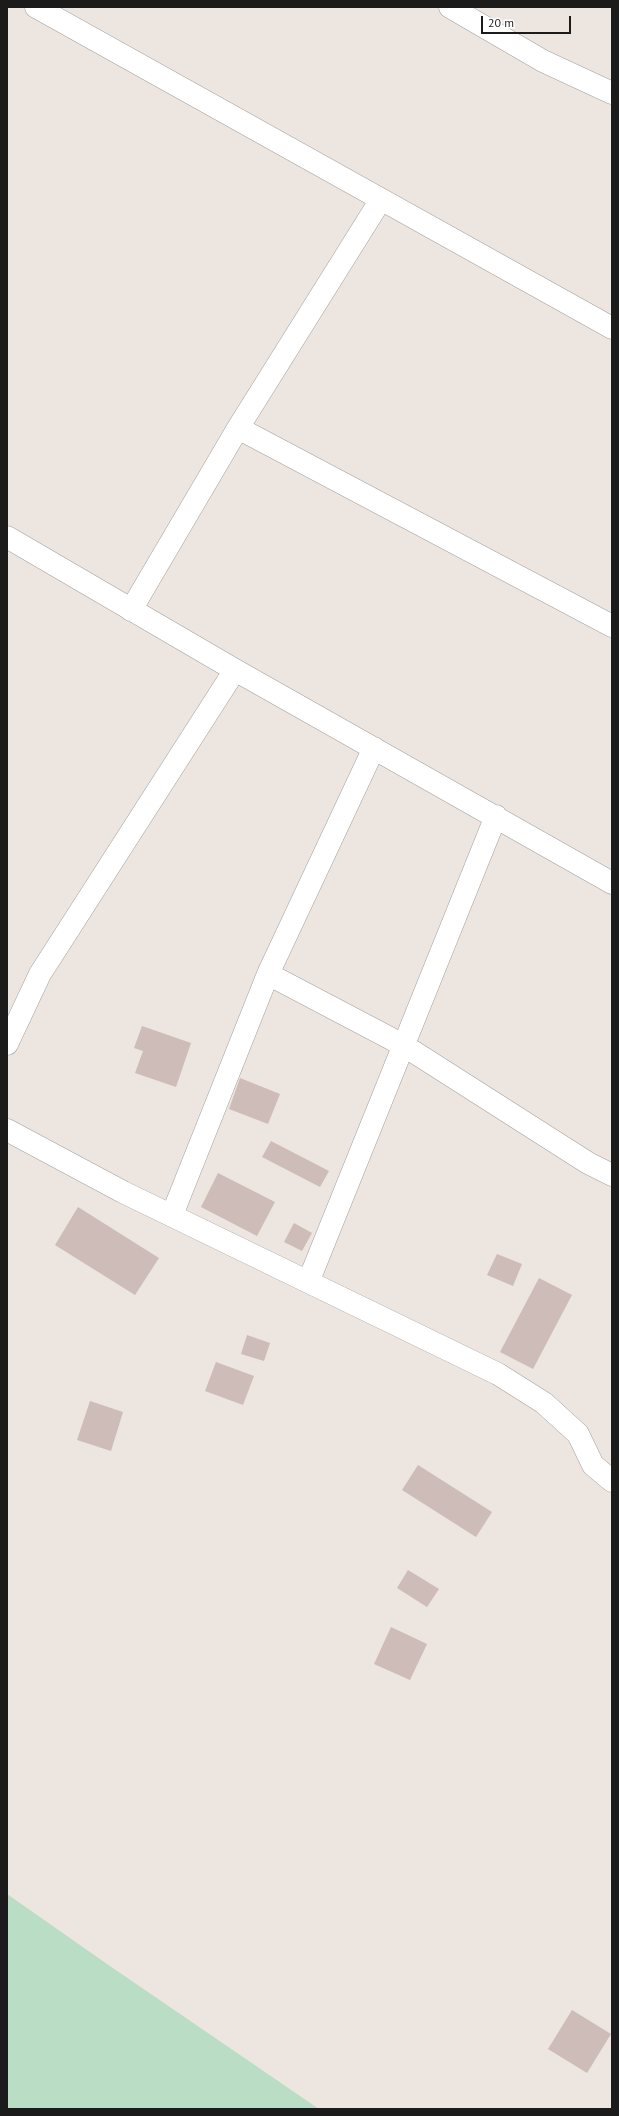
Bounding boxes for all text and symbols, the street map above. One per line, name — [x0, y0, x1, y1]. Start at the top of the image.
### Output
scale bar — [483, 8, 573, 34]
text: 20 m — [488, 15, 514, 30]

